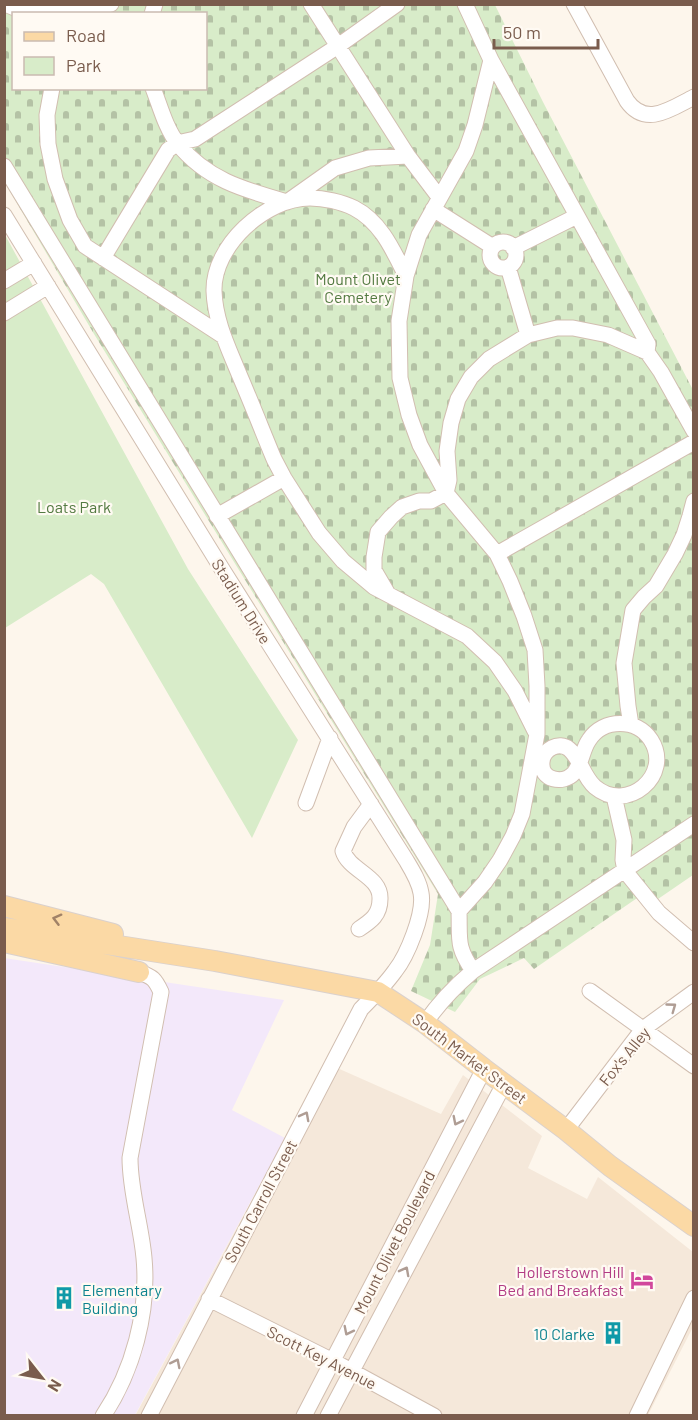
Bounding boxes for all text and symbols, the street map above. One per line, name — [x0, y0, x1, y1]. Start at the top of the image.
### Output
legend — [12, 12, 207, 90]
scale bar — [494, 12, 598, 50]
text: 50 m — [503, 21, 541, 43]
text: Road — [66, 24, 106, 46]
text: Park — [66, 54, 101, 76]
park label: Mount Olivet Cemetery — [315, 269, 401, 306]
park label: Loats Park — [37, 497, 111, 516]
street label: Stadium Drive — [208, 555, 276, 647]
one-way arrow — [52, 913, 62, 926]
one-way arrow — [666, 1004, 677, 1015]
street label: South Market Street — [409, 1009, 531, 1107]
street label: Fox's Alley — [595, 1022, 654, 1089]
one-way arrow — [298, 1112, 309, 1123]
one-way arrow — [453, 1115, 464, 1125]
street label: South Carroll Street — [220, 1136, 300, 1266]
street label: Mount Olivet Boulevard — [350, 1167, 438, 1317]
place label: Hollerstown Hill Bed and Breakfast — [497, 1262, 624, 1299]
one-way arrow — [398, 1267, 409, 1277]
hotel icon: Hollerstown Hill Bed and Breakfast — [629, 1267, 655, 1293]
place label: Elementary Building — [82, 1280, 162, 1317]
building icon: Elementary Building — [51, 1285, 77, 1311]
building icon: 10 Clarke — [600, 1320, 626, 1346]
street label: Scott Key Avenue — [264, 1321, 380, 1393]
place label: 10 Clarke — [534, 1324, 595, 1343]
one-way arrow — [344, 1325, 355, 1336]
north arrow — [12, 1348, 72, 1408]
one-way arrow — [168, 1359, 180, 1370]
text: N — [44, 1377, 66, 1395]

